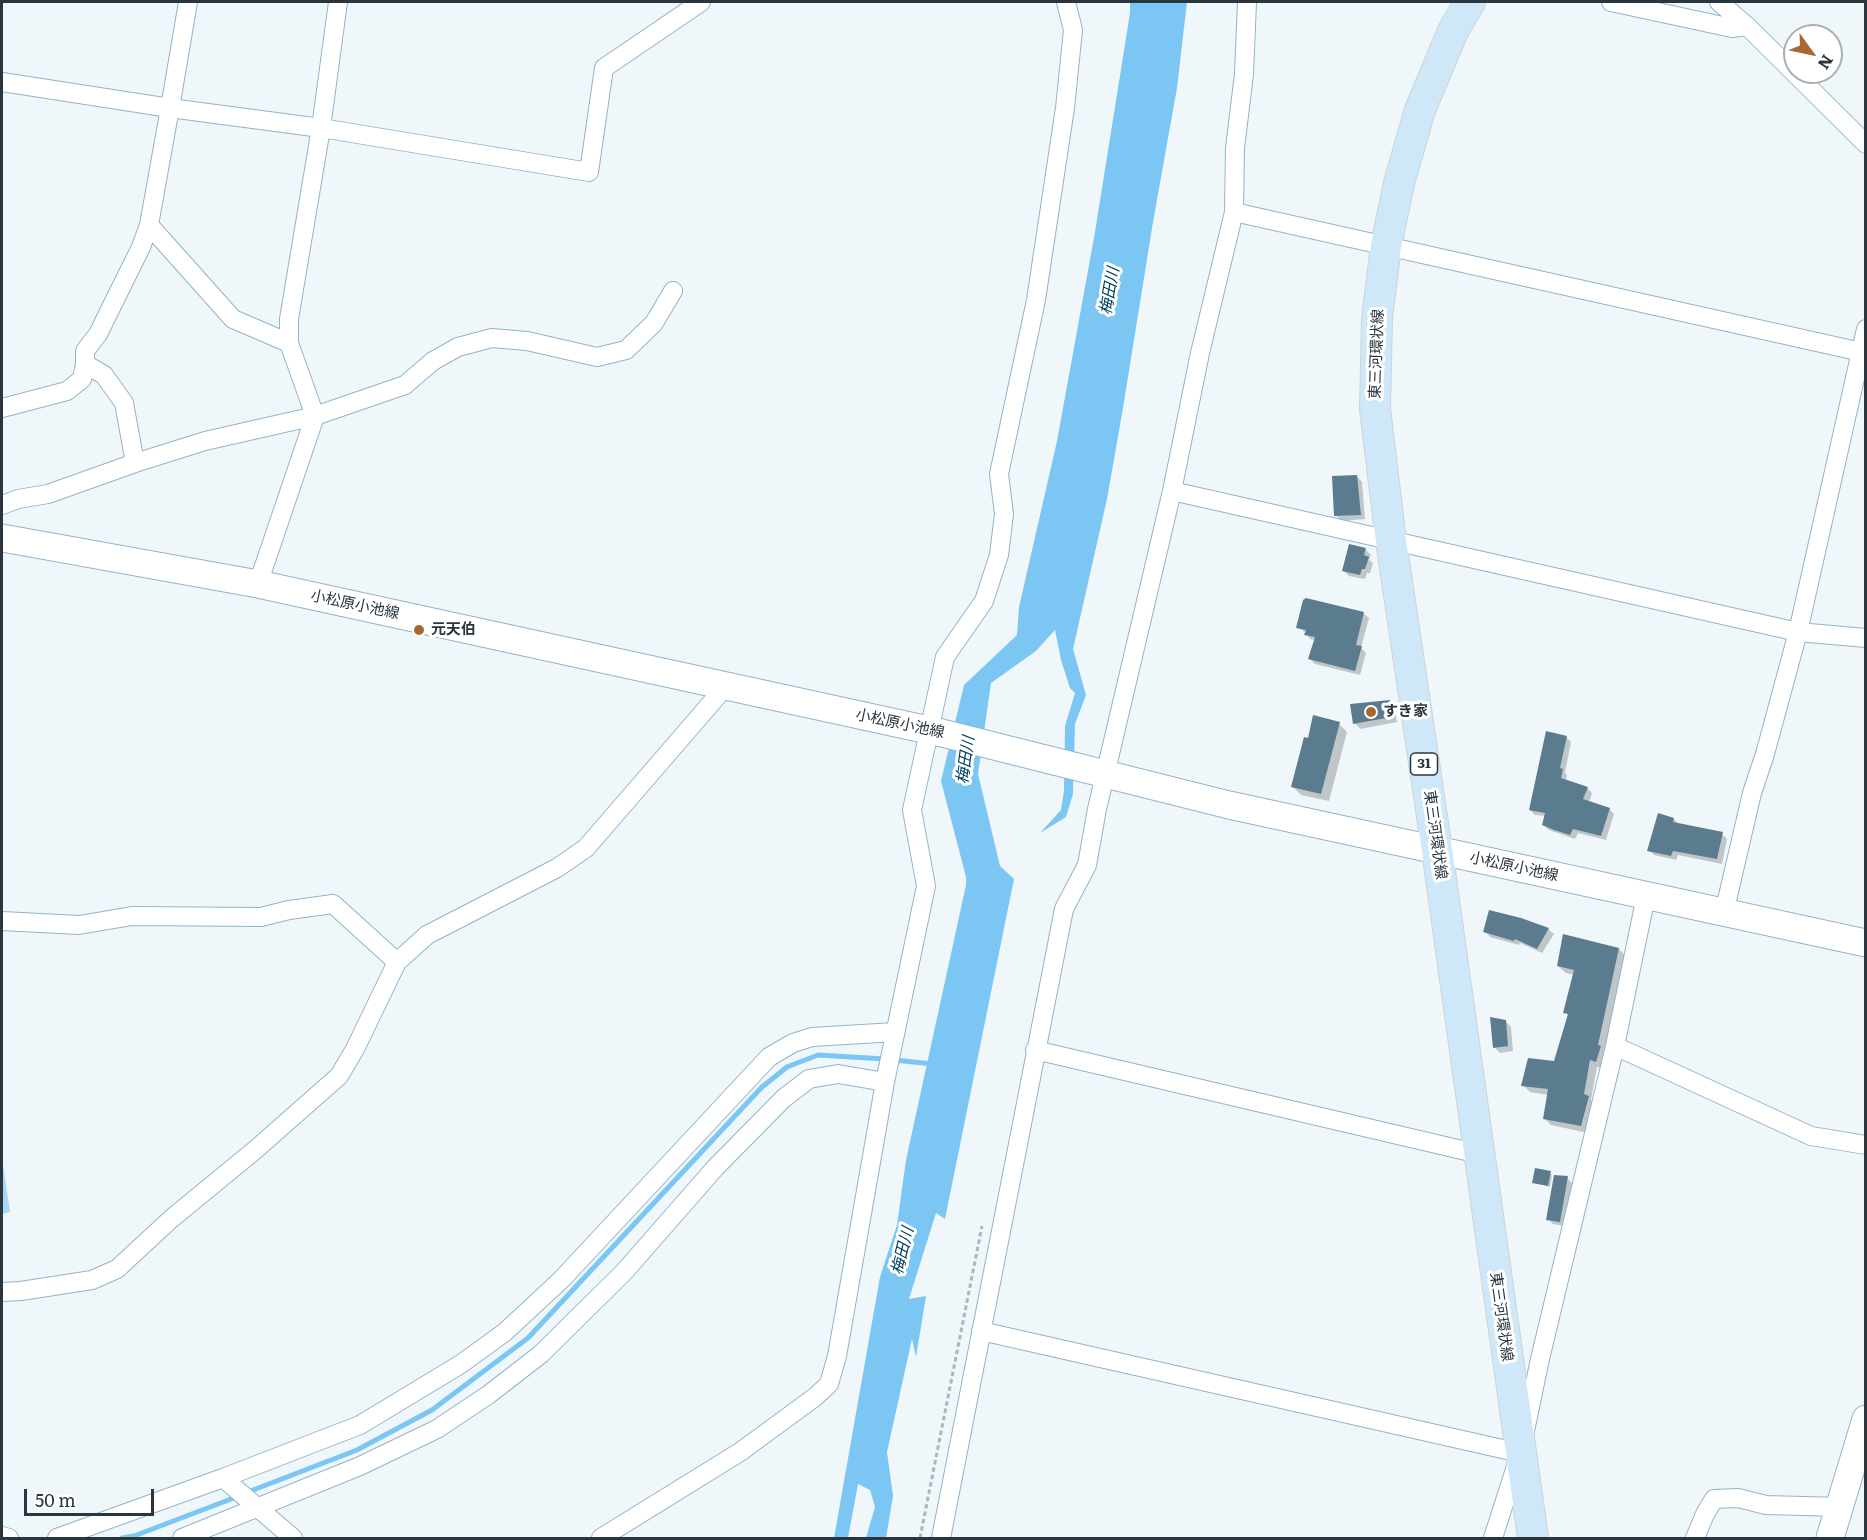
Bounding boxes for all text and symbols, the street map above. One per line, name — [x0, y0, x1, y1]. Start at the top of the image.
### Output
north arrow — [1783, 24, 1843, 84]
text: N — [1813, 51, 1840, 75]
water label: 梅田川 — [1096, 266, 1124, 316]
street label: 東三河環状線 — [1366, 309, 1388, 399]
street label: 小松原小池線 — [309, 587, 401, 623]
place label: 元天伯 — [431, 621, 476, 639]
marker: 元天伯 — [412, 623, 426, 637]
place label: すき家 — [1383, 703, 1428, 721]
marker: すき家 — [1364, 705, 1378, 719]
street label: 小松原小池線 — [854, 706, 946, 742]
water label: 梅田川 — [953, 735, 979, 785]
road number: 31 — [1410, 753, 1438, 775]
street label: 東三河環状線 — [1420, 789, 1450, 881]
street label: 小松原小池線 — [1468, 849, 1560, 885]
water label: 梅田川 — [888, 1225, 918, 1277]
street label: 東三河環状線 — [1486, 1271, 1516, 1363]
scale bar — [27, 1477, 158, 1515]
text: 50 m — [35, 1486, 76, 1513]

